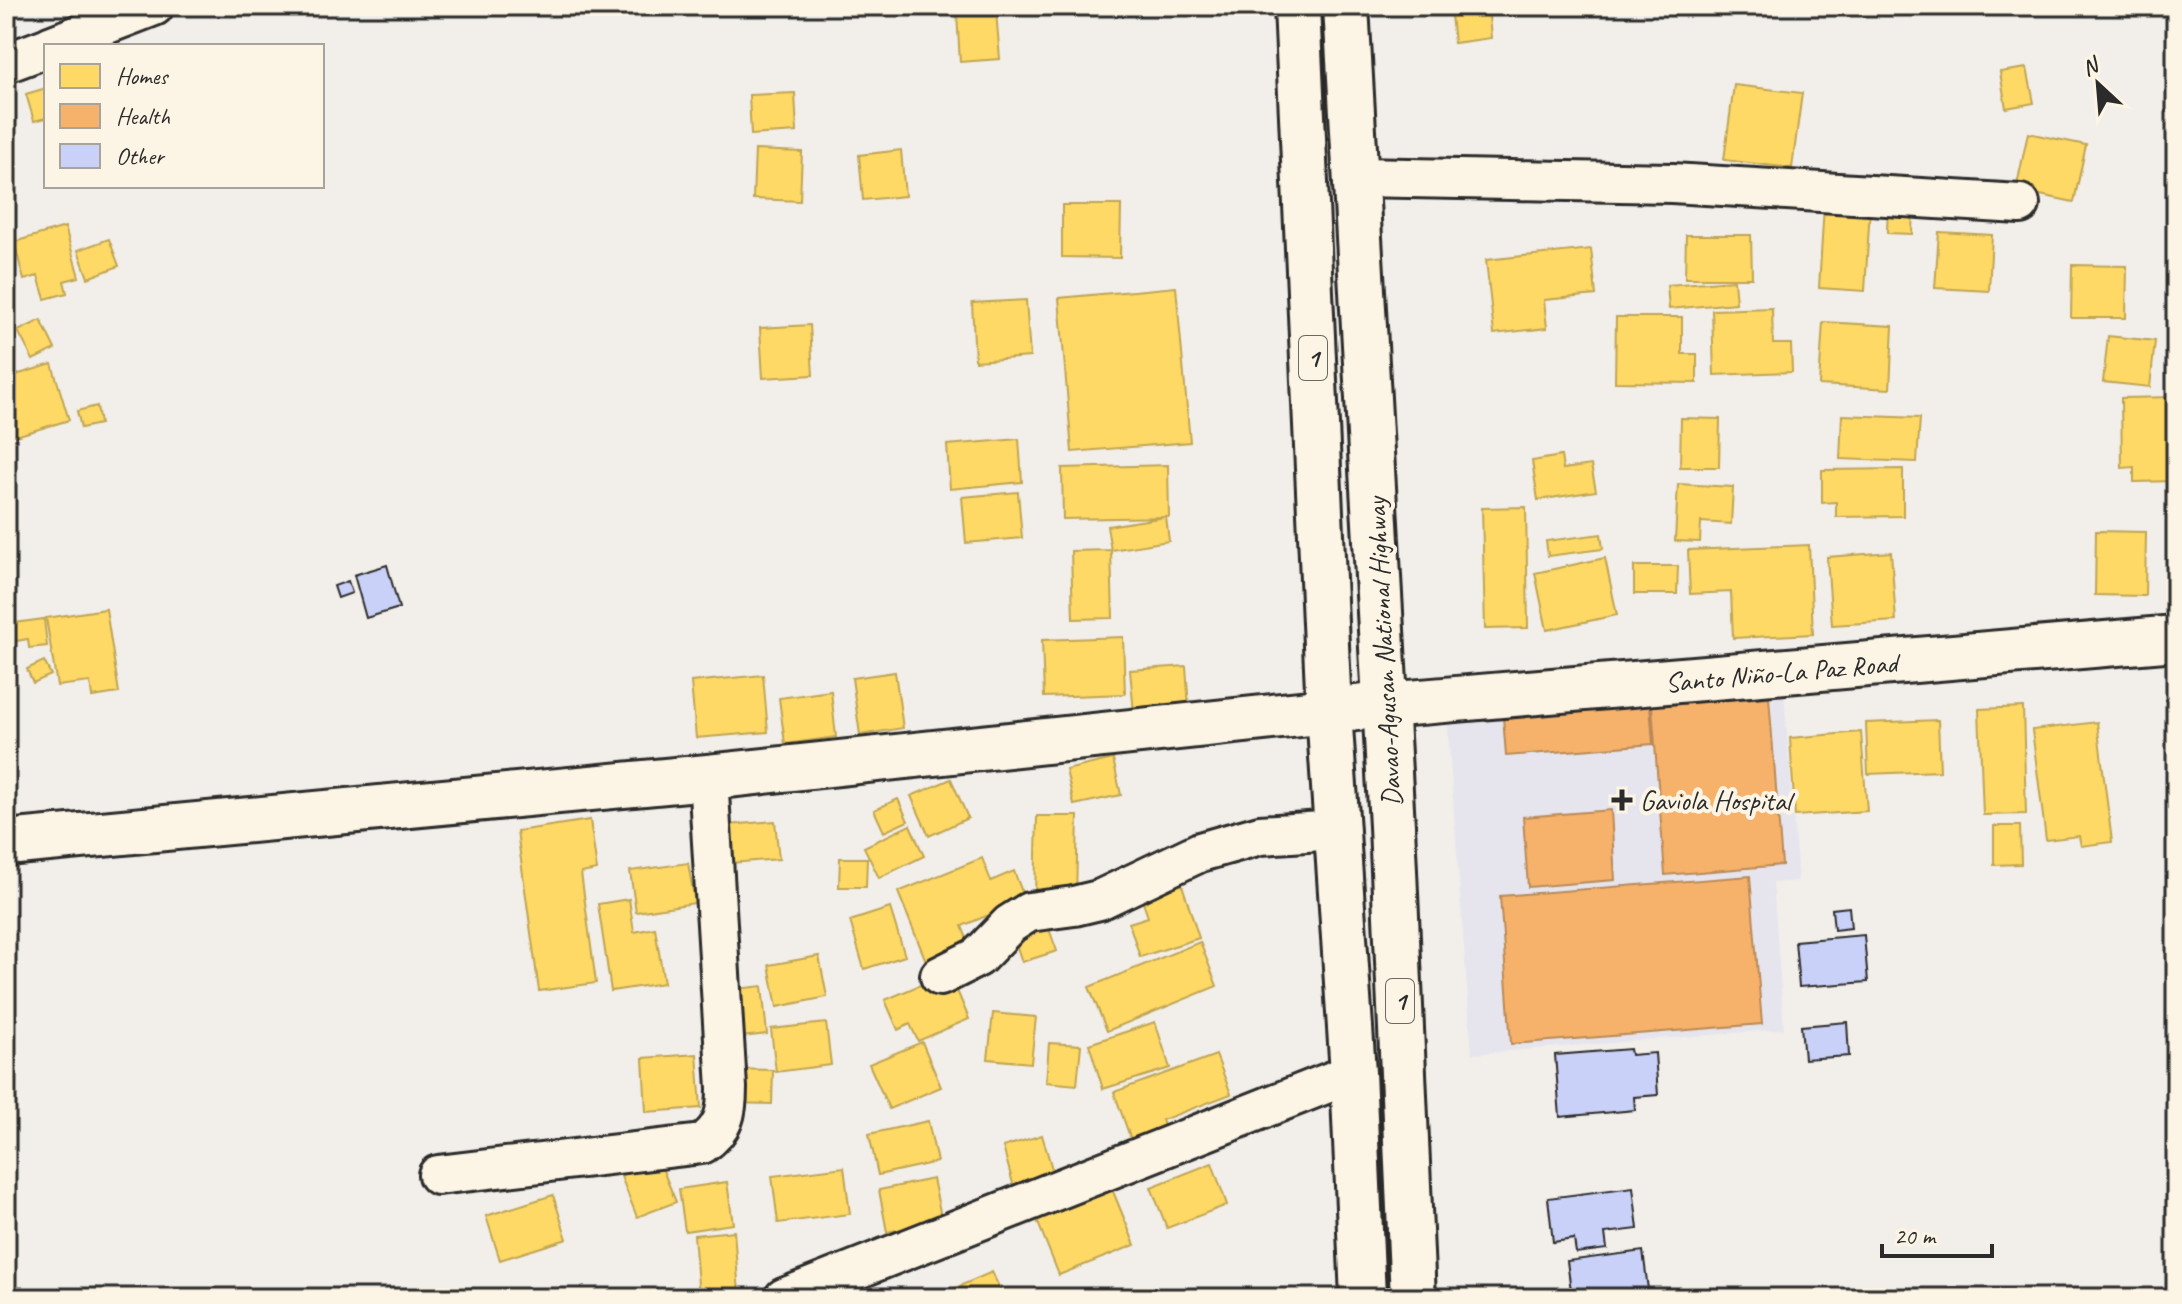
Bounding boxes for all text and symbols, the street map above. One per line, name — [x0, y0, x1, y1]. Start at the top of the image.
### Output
legend — [44, 44, 324, 188]
north arrow — [2058, 44, 2138, 124]
text: N — [2077, 50, 2105, 82]
text: Homes — [116, 61, 169, 91]
text: Health — [116, 101, 171, 131]
text: Other — [116, 141, 166, 171]
road number: 1 — [1299, 336, 1327, 380]
street label: Davao-Agusan National Highway — [1358, 494, 1409, 807]
street label: Santo Niño-La Paz Road — [1664, 645, 1903, 700]
place label: Gaviola Hospital — [1640, 783, 1796, 818]
marker: Gaviola Hospital — [1611, 789, 1633, 811]
road number: 1 — [1386, 979, 1414, 1023]
scale bar — [1882, 1208, 1992, 1258]
text: 20 m — [1894, 1221, 1937, 1251]

